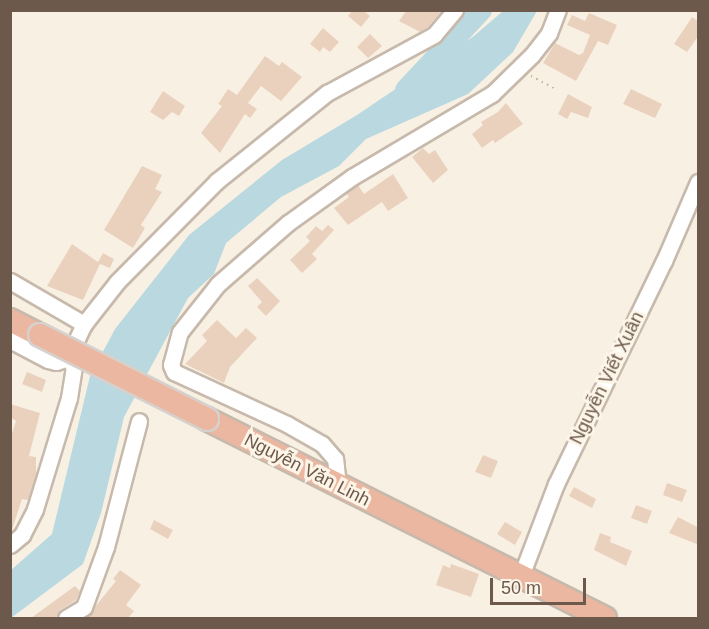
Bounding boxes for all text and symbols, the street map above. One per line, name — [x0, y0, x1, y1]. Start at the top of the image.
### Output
street label: Nguyễn Viết Xuân — [566, 308, 648, 448]
street label: Nguyễn Văn Linh — [241, 429, 373, 511]
scale bar — [493, 566, 589, 604]
text: 50 m — [501, 578, 541, 598]

